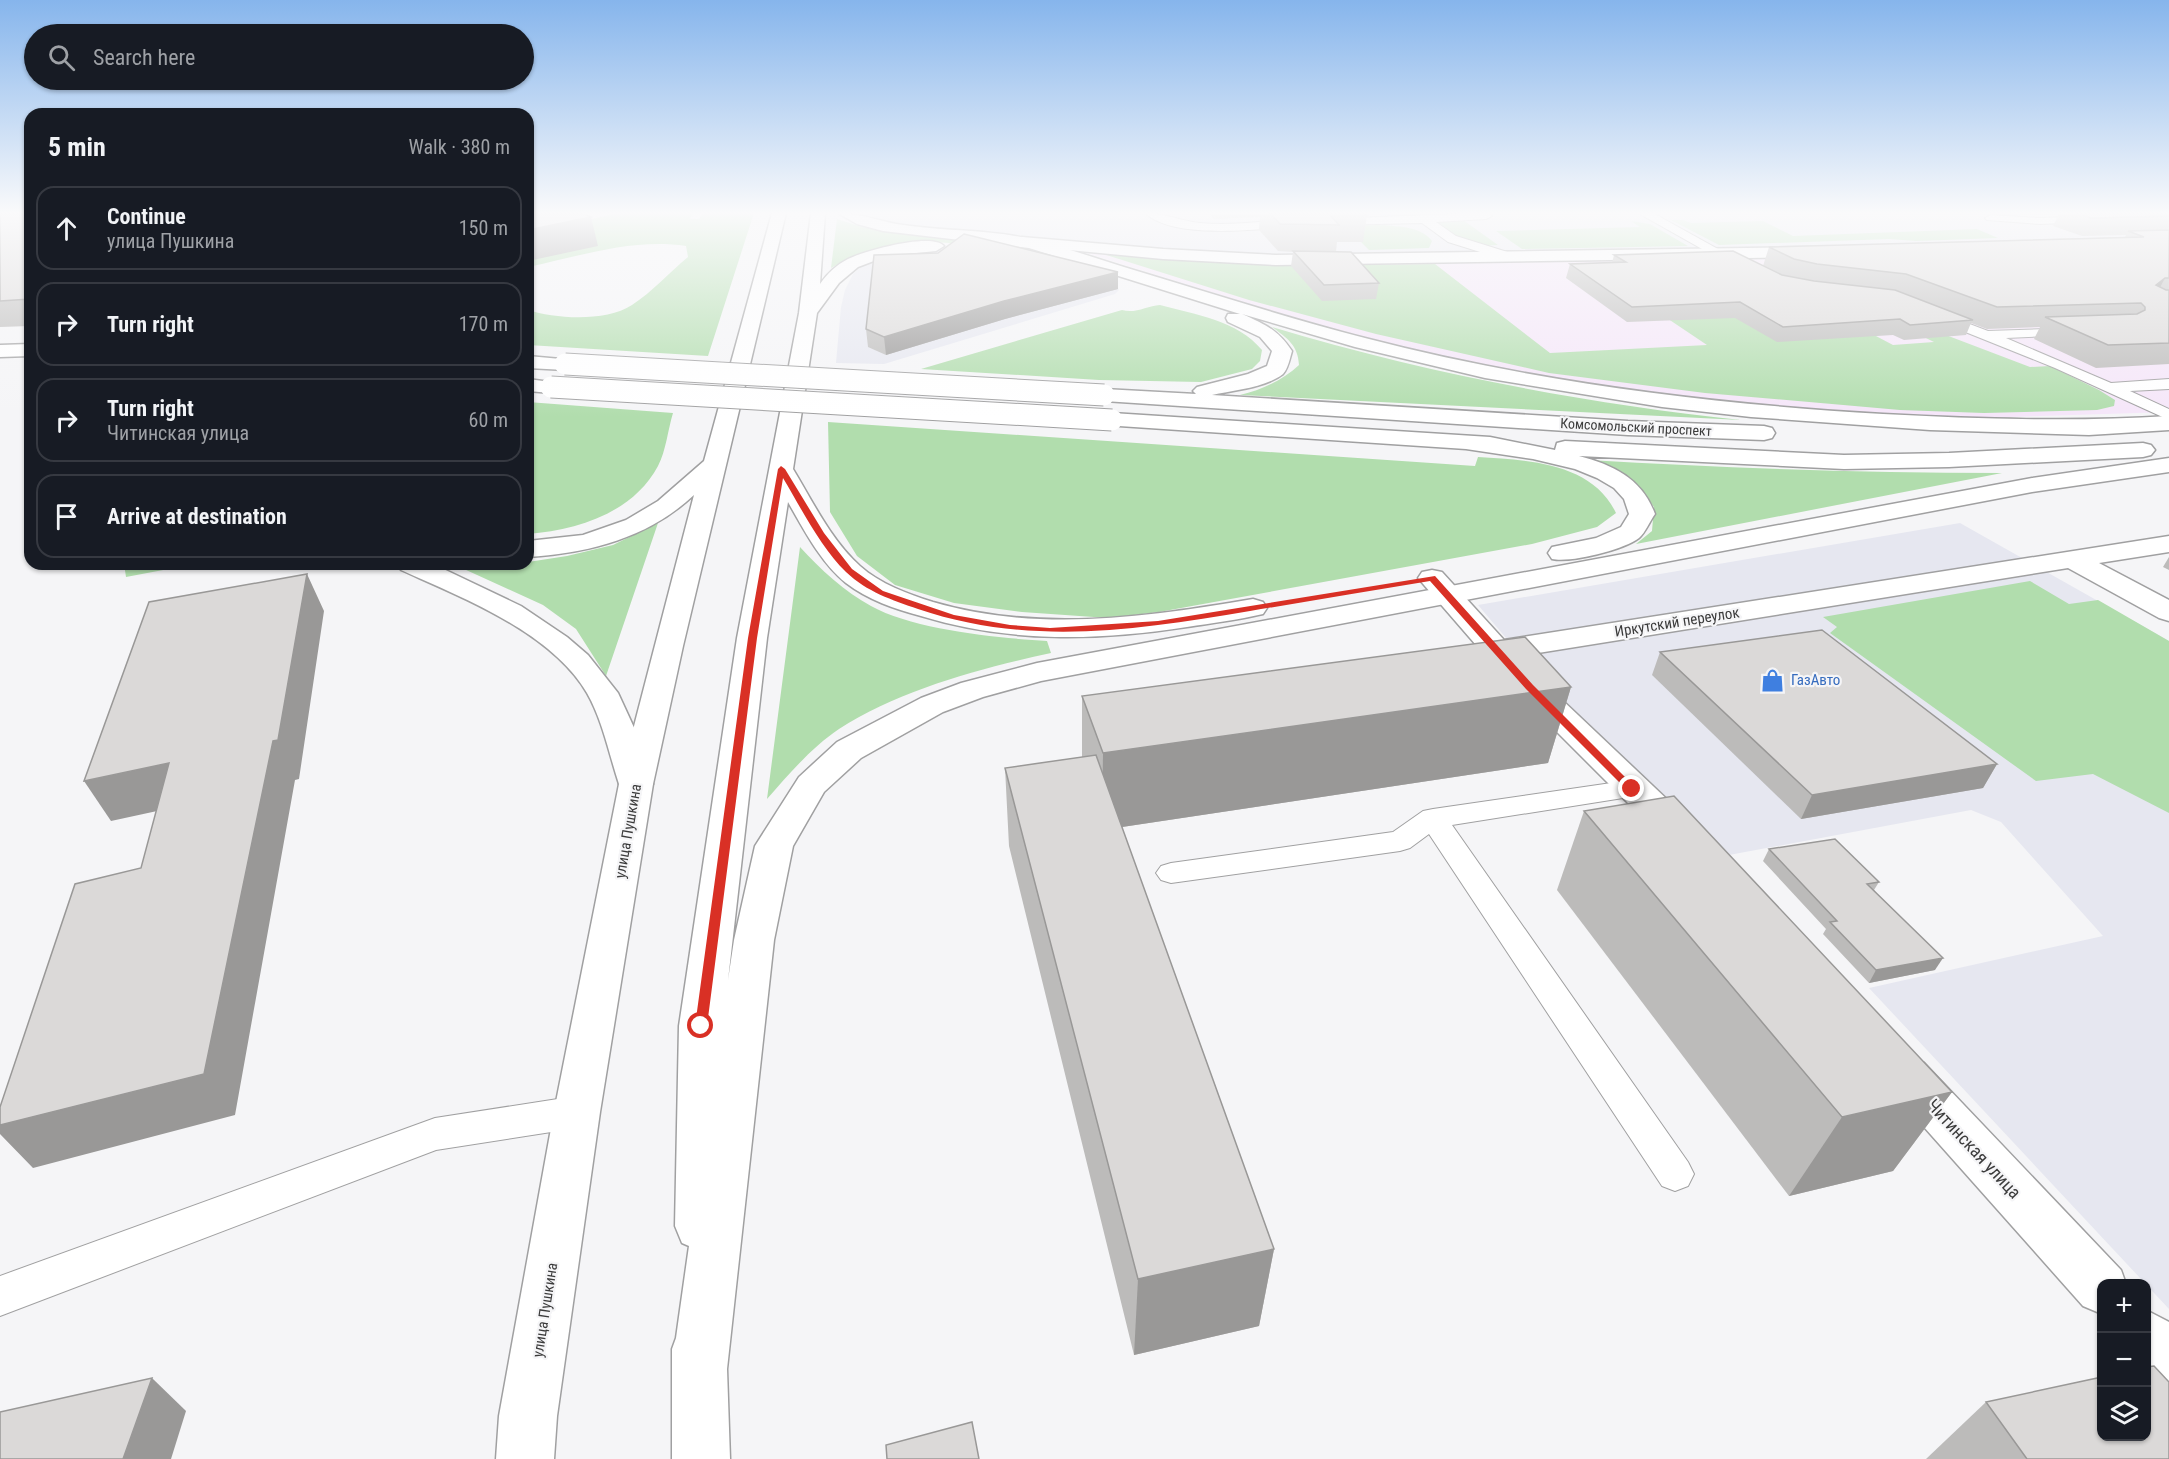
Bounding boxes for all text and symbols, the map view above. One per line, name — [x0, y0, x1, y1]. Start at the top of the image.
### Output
search box — [24, 24, 534, 90]
icon: search — [45, 41, 78, 74]
text: Search here — [93, 45, 195, 70]
text: 5 min — [48, 132, 106, 162]
text: Walk · 380 m — [409, 135, 510, 159]
text: Continue — [107, 204, 186, 229]
icon: ahead — [50, 212, 83, 245]
text: 150 m — [459, 216, 508, 240]
text: улица Пушкина — [107, 229, 234, 253]
icon: right — [50, 308, 83, 341]
text: Turn right — [107, 312, 194, 337]
text: 170 m — [459, 312, 508, 336]
text: Turn right — [107, 396, 194, 421]
icon: right — [50, 404, 83, 437]
text: 60 m — [469, 408, 508, 432]
street label: Комсомольский проспект — [1560, 415, 1712, 439]
text: Читинская улица — [107, 421, 249, 445]
icon: arrive — [50, 500, 83, 533]
text: Arrive at destination — [107, 504, 287, 529]
street label: Иркутский переулок — [1613, 603, 1741, 641]
shop icon: ГазАвто — [1760, 667, 1786, 693]
place label: ГазАвто — [1791, 671, 1840, 689]
route end — [1618, 775, 1644, 801]
street label: улица Пушкина — [611, 782, 645, 880]
route start — [687, 1012, 713, 1038]
street label: Читинская улица — [1923, 1095, 2026, 1203]
street label: улица Пушкина — [529, 1261, 561, 1359]
map controls — [2097, 1279, 2151, 1441]
button: + — [2097, 1279, 2151, 1333]
button: − — [2097, 1333, 2151, 1387]
button: layers — [2097, 1387, 2151, 1441]

